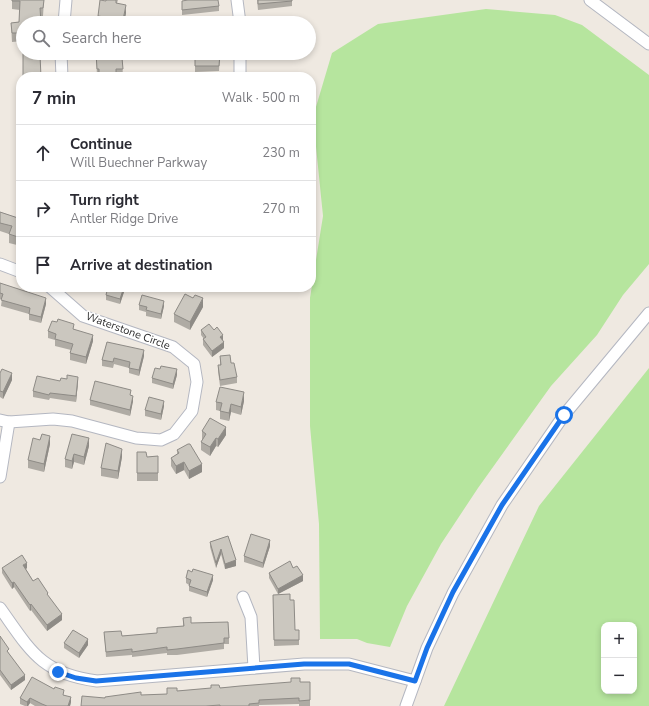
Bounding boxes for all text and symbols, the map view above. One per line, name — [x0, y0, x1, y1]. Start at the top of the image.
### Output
search box — [16, 16, 316, 60]
icon: search — [30, 27, 52, 49]
text: Search here — [62, 28, 142, 48]
text: 7 min — [32, 87, 76, 110]
text: Walk · 500 m — [222, 89, 300, 107]
text: Continue — [70, 134, 132, 154]
icon: ahead — [32, 142, 54, 164]
text: 230 m — [262, 144, 300, 162]
text: Will Buechner Parkway — [70, 154, 207, 172]
text: Turn right — [70, 190, 139, 210]
icon: right — [32, 198, 54, 220]
text: 270 m — [262, 200, 300, 218]
text: Antler Ridge Drive — [70, 210, 178, 228]
icon: arrive — [32, 254, 54, 276]
text: Arrive at destination — [70, 255, 213, 275]
street label: Waterstone Circle — [84, 309, 172, 353]
route start — [555, 406, 573, 424]
map controls — [601, 622, 637, 694]
button: + — [601, 622, 637, 658]
button: − — [601, 658, 637, 694]
route end — [49, 663, 67, 681]

